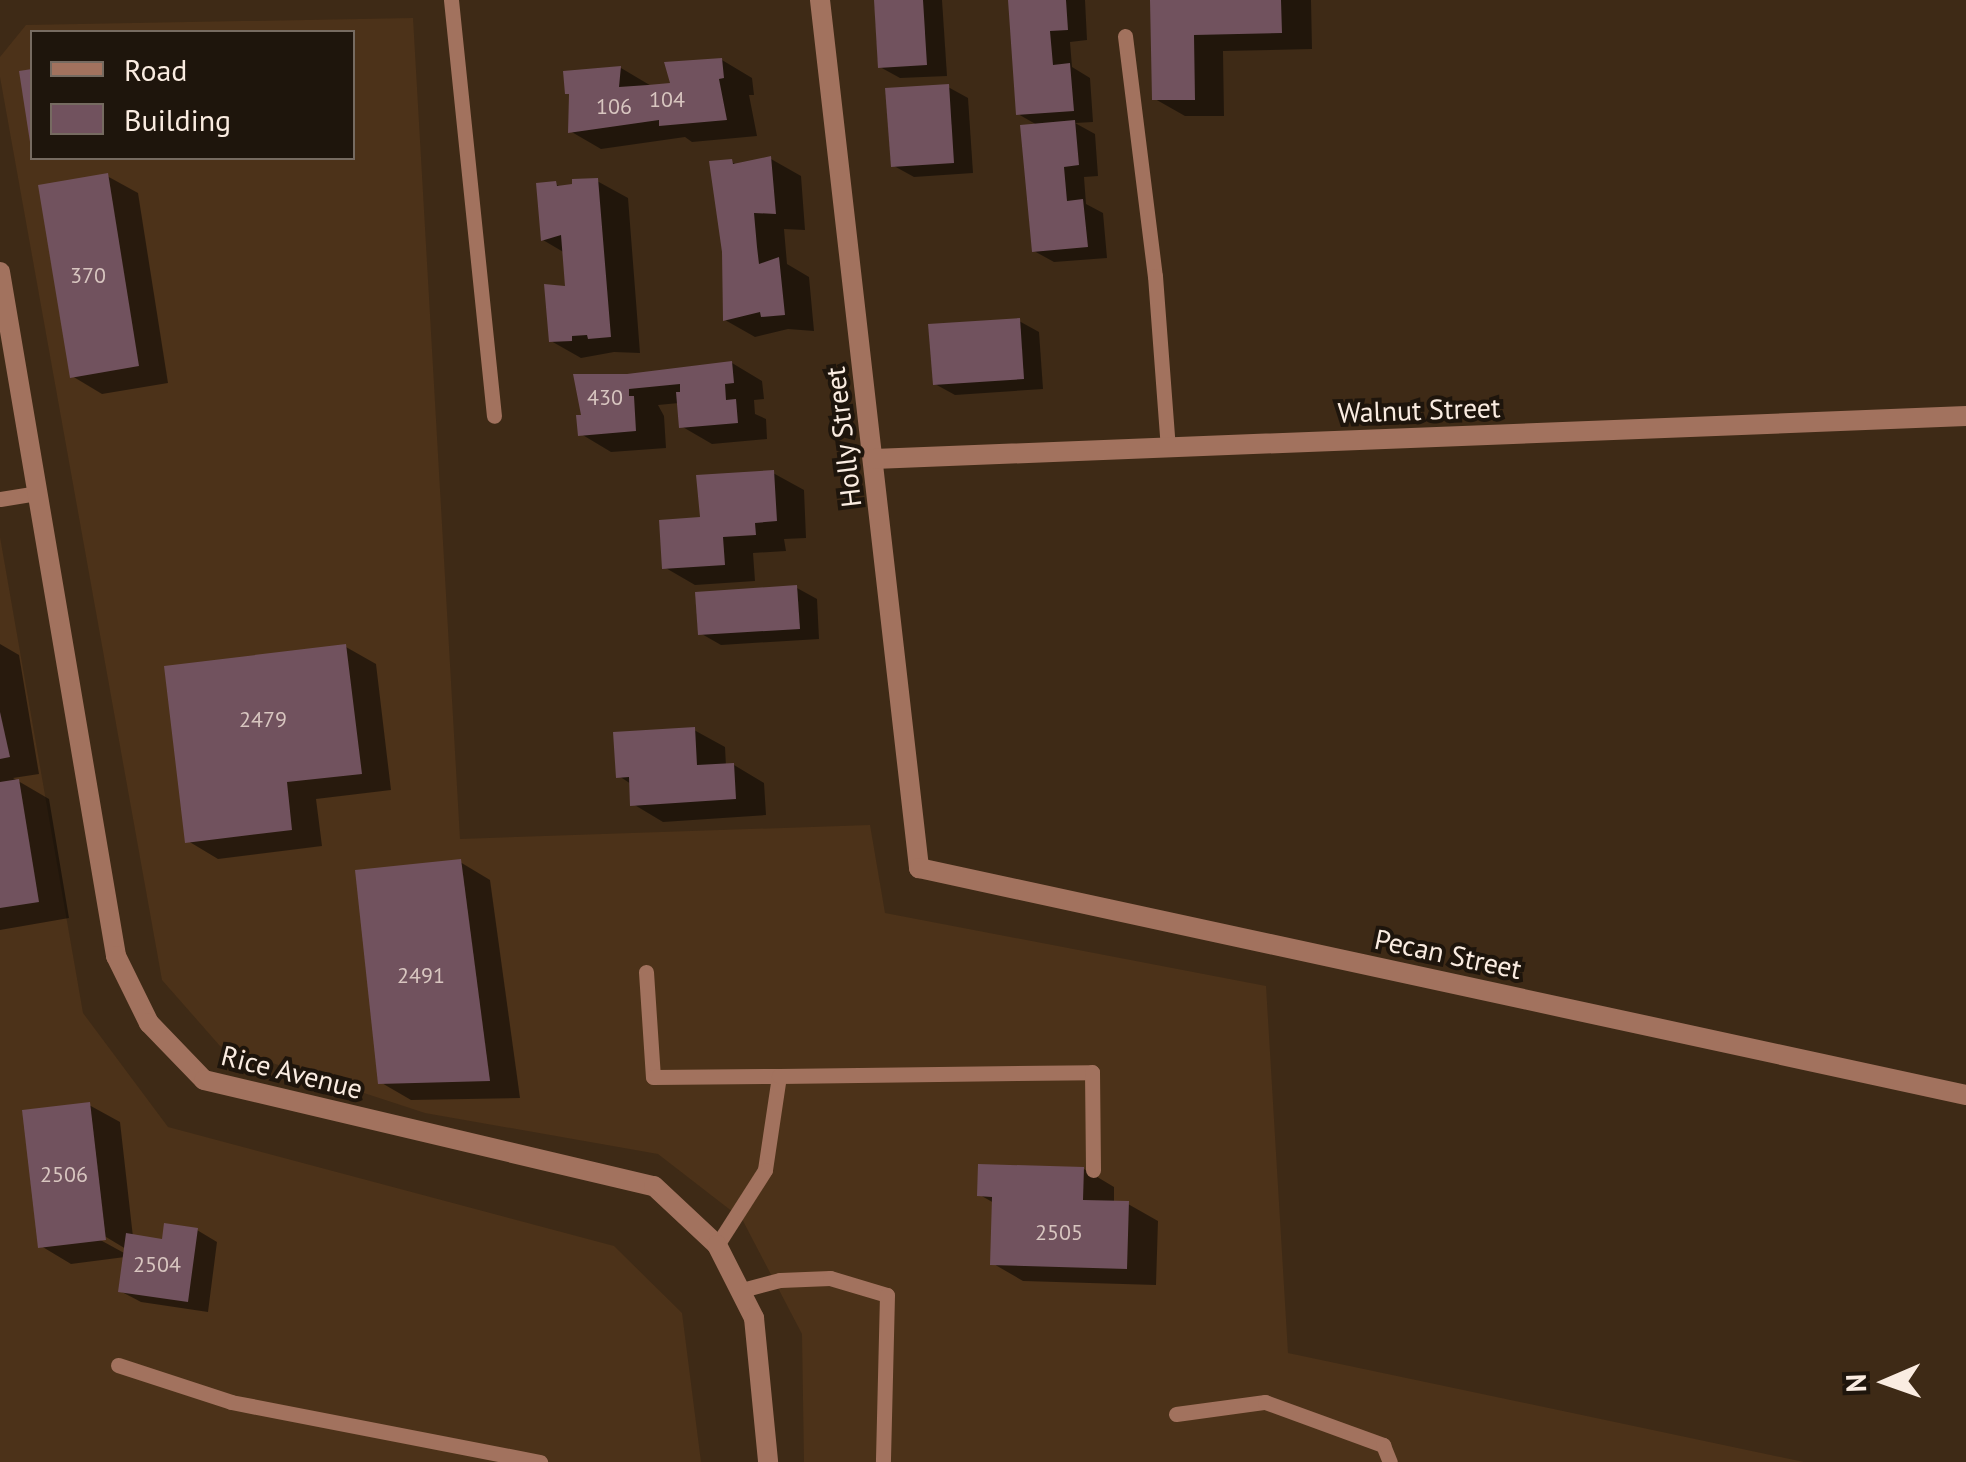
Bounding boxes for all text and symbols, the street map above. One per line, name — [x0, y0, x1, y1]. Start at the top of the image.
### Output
legend — [30, 30, 355, 160]
text: Road — [124, 50, 188, 89]
house number: 104 — [649, 87, 685, 113]
house number: 106 — [596, 94, 632, 120]
text: Building — [124, 100, 231, 139]
house number: 370 — [70, 263, 106, 289]
street label: Holly Street — [818, 364, 868, 510]
house number: 430 — [587, 385, 623, 411]
street label: Walnut Street — [1337, 390, 1501, 430]
house number: 2479 — [239, 707, 287, 733]
street label: Pecan Street — [1371, 922, 1525, 986]
house number: 2491 — [397, 963, 445, 989]
street label: Rice Avenue — [217, 1038, 367, 1106]
house number: 2506 — [40, 1162, 88, 1188]
house number: 2505 — [1035, 1220, 1083, 1246]
house number: 2504 — [133, 1252, 181, 1278]
north arrow — [1836, 1332, 1936, 1432]
text: N — [1837, 1373, 1874, 1393]

